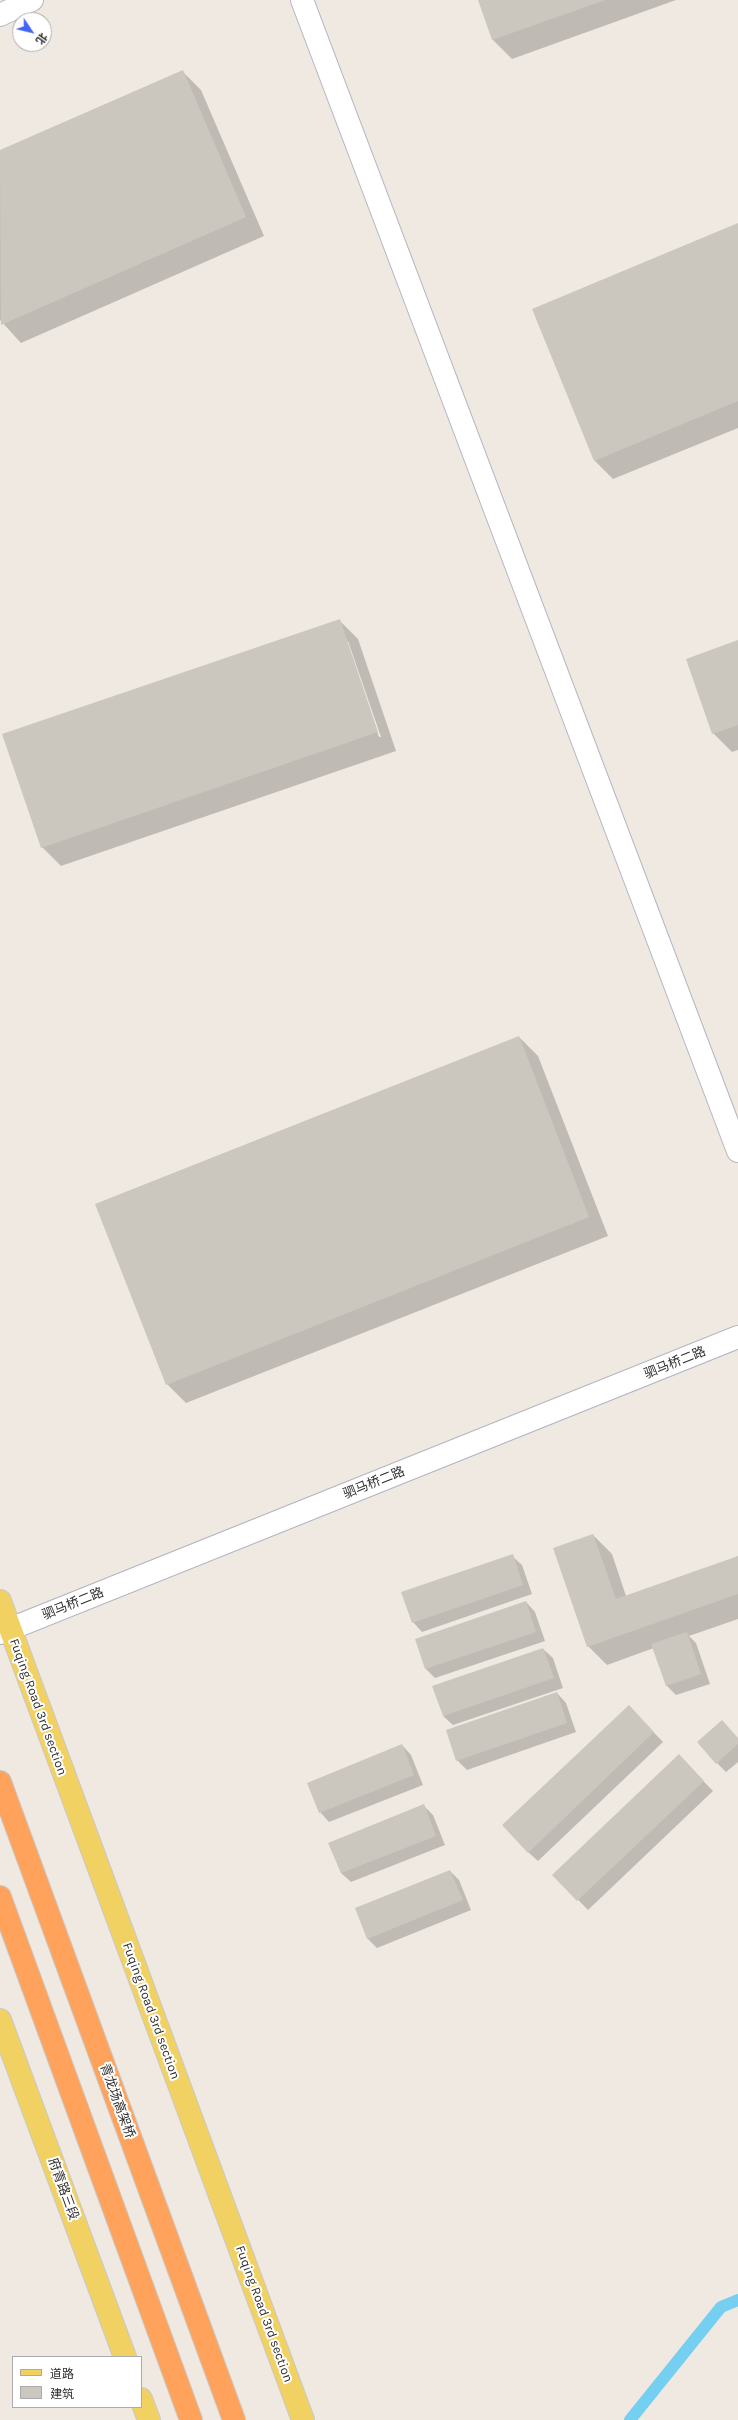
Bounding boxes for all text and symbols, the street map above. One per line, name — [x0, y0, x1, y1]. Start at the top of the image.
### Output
north arrow — [12, 12, 52, 52]
text: 北 — [33, 30, 50, 47]
street label: 驷马桥二路 — [642, 1344, 708, 1382]
street label: 驷马桥二路 — [341, 1464, 407, 1502]
street label: 驷马桥二路 — [40, 1585, 106, 1623]
street label: Fuqing Road 3rd section — [6, 1637, 70, 1777]
street label: Fuqing Road 3rd section — [119, 1941, 183, 2081]
street label: 青龙场高架桥 — [96, 2062, 138, 2140]
street label: 府青路三段 — [45, 2156, 81, 2222]
street label: Fuqing Road 3rd section — [232, 2244, 296, 2384]
legend — [12, 2356, 142, 2408]
text: 道路 — [50, 2367, 74, 2381]
text: 建筑 — [50, 2387, 74, 2401]

